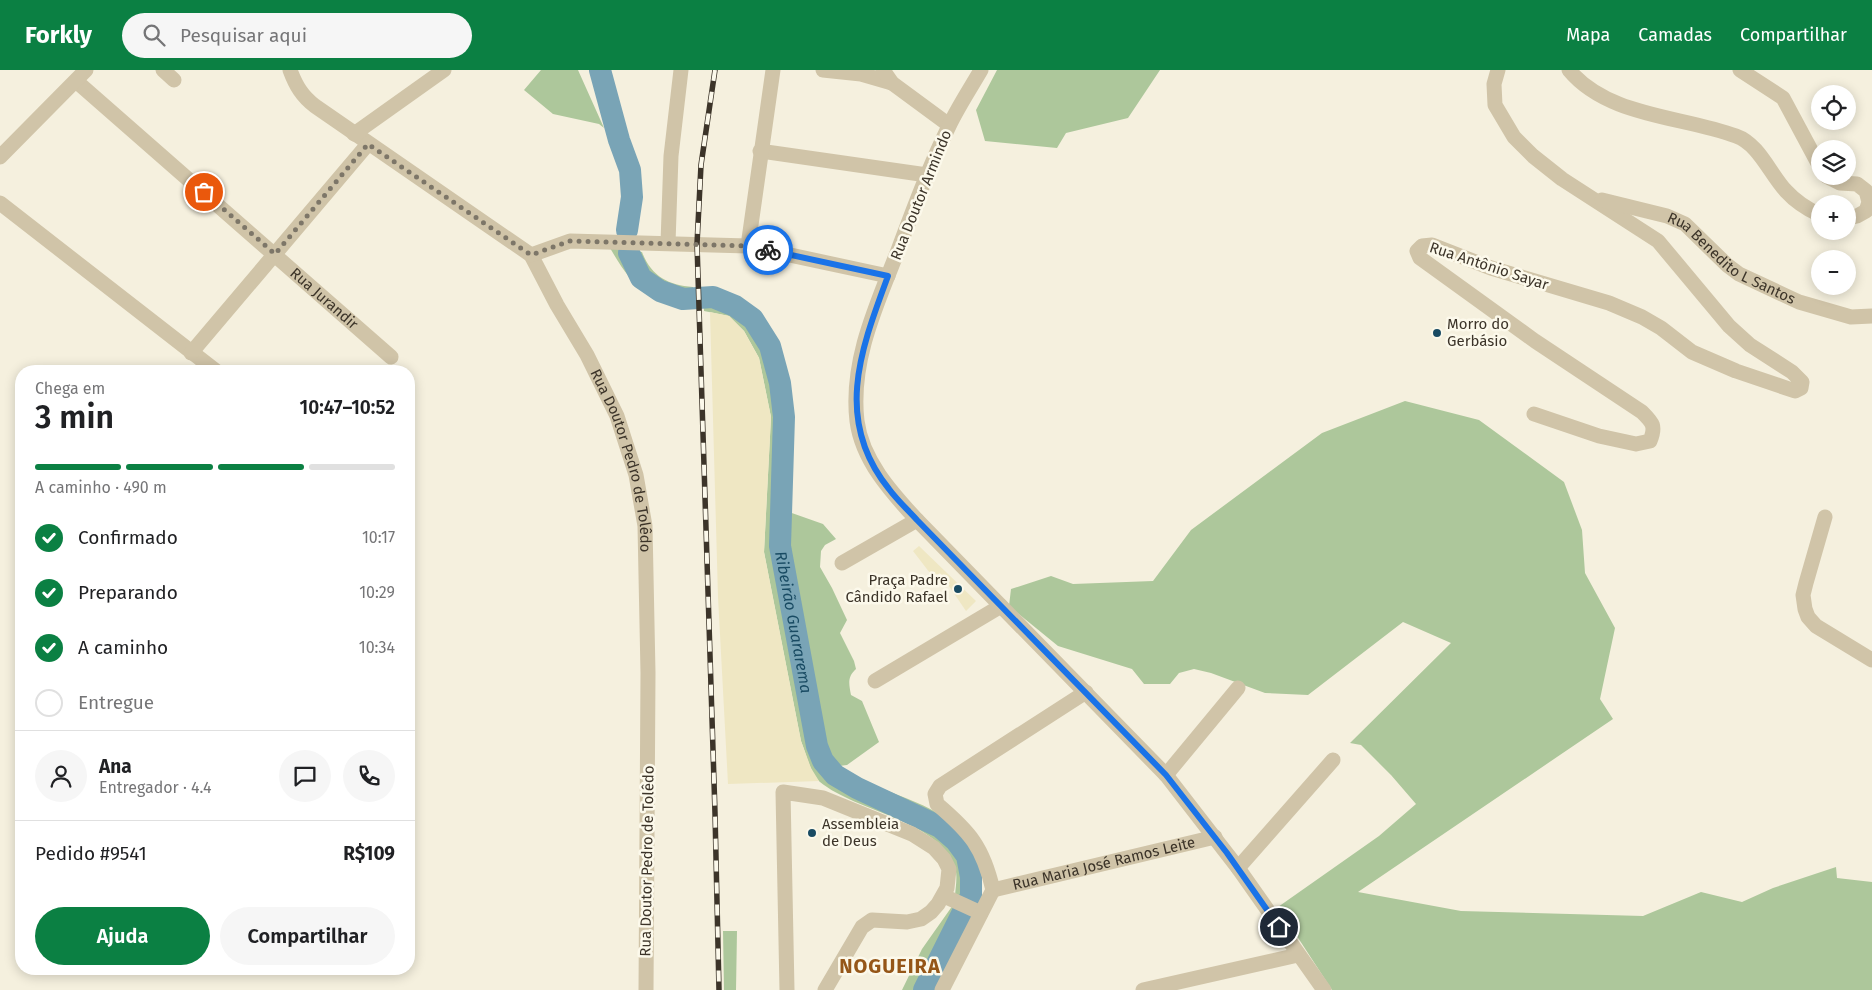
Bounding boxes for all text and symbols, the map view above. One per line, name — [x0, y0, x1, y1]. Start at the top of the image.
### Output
search box — [122, 13, 472, 58]
text: Forkly — [25, 21, 92, 49]
icon: search — [140, 21, 168, 49]
text: Pesquisar aqui — [180, 24, 307, 47]
text: Mapa — [1566, 24, 1610, 46]
text: Camadas — [1638, 24, 1712, 46]
text: Compartilhar — [1740, 24, 1847, 46]
map controls — [1811, 85, 1856, 295]
button: locate — [1811, 85, 1856, 130]
street label: Rua Doutor Armindo — [887, 127, 955, 263]
button: layers — [1811, 140, 1856, 185]
pin — [183, 171, 225, 213]
icon: bag — [190, 178, 218, 206]
button: + — [1811, 195, 1856, 240]
street label: Rua Benedito L Santos — [1665, 208, 1798, 308]
courier — [743, 225, 793, 275]
icon: bike — [754, 236, 782, 264]
street label: Rua Antônio Sayar — [1427, 238, 1551, 294]
button: − — [1811, 250, 1856, 295]
street label: Rua Jurandir — [286, 264, 362, 333]
place label: Morro do Gerbásio — [1447, 315, 1509, 350]
marker: Morro do Gerbásio — [1431, 327, 1443, 339]
street label: Rua Doutor Pedro de Tolêdo — [586, 366, 655, 553]
text: Chega em — [35, 379, 105, 398]
text: 10:47–10:52 — [300, 396, 395, 419]
text: 3 min — [35, 398, 114, 436]
text: A caminho · 490 m — [35, 478, 167, 497]
icon: check — [35, 524, 63, 552]
text: Confirmado — [78, 526, 178, 549]
text: 10:17 — [362, 528, 395, 547]
water label: Ribeirão Guararema — [771, 550, 816, 695]
place label: Praça Padre Cândido Rafael — [845, 571, 949, 606]
icon: check — [35, 579, 63, 607]
text: Preparando — [78, 581, 178, 604]
text: 10:29 — [359, 583, 395, 602]
marker: Praça Padre Cândido Rafael — [952, 583, 964, 595]
icon: check — [35, 634, 63, 662]
text: A caminho — [78, 636, 168, 659]
text: 10:34 — [359, 638, 395, 657]
text: Entregue — [78, 691, 154, 714]
button: person — [35, 750, 87, 802]
button: chat — [279, 750, 331, 802]
button: phone — [343, 750, 395, 802]
text: Ana — [99, 755, 132, 778]
street label: Rua Doutor Pedro de Tolêdo — [636, 765, 658, 957]
text: Entregador · 4.4 — [99, 778, 211, 797]
place label: Assembleia de Deus — [822, 815, 899, 850]
marker: Assembleia de Deus — [806, 827, 818, 839]
street label: Rua Maria José Ramos Leite — [1011, 833, 1197, 894]
text: Pedido #9541 — [35, 842, 147, 865]
text: R$109 — [343, 842, 395, 865]
pin — [1258, 906, 1300, 948]
button: Ajuda — [35, 907, 210, 965]
button: Compartilhar — [220, 907, 395, 965]
icon: home — [1265, 913, 1293, 941]
district label: NOGUEIRA — [839, 954, 941, 978]

